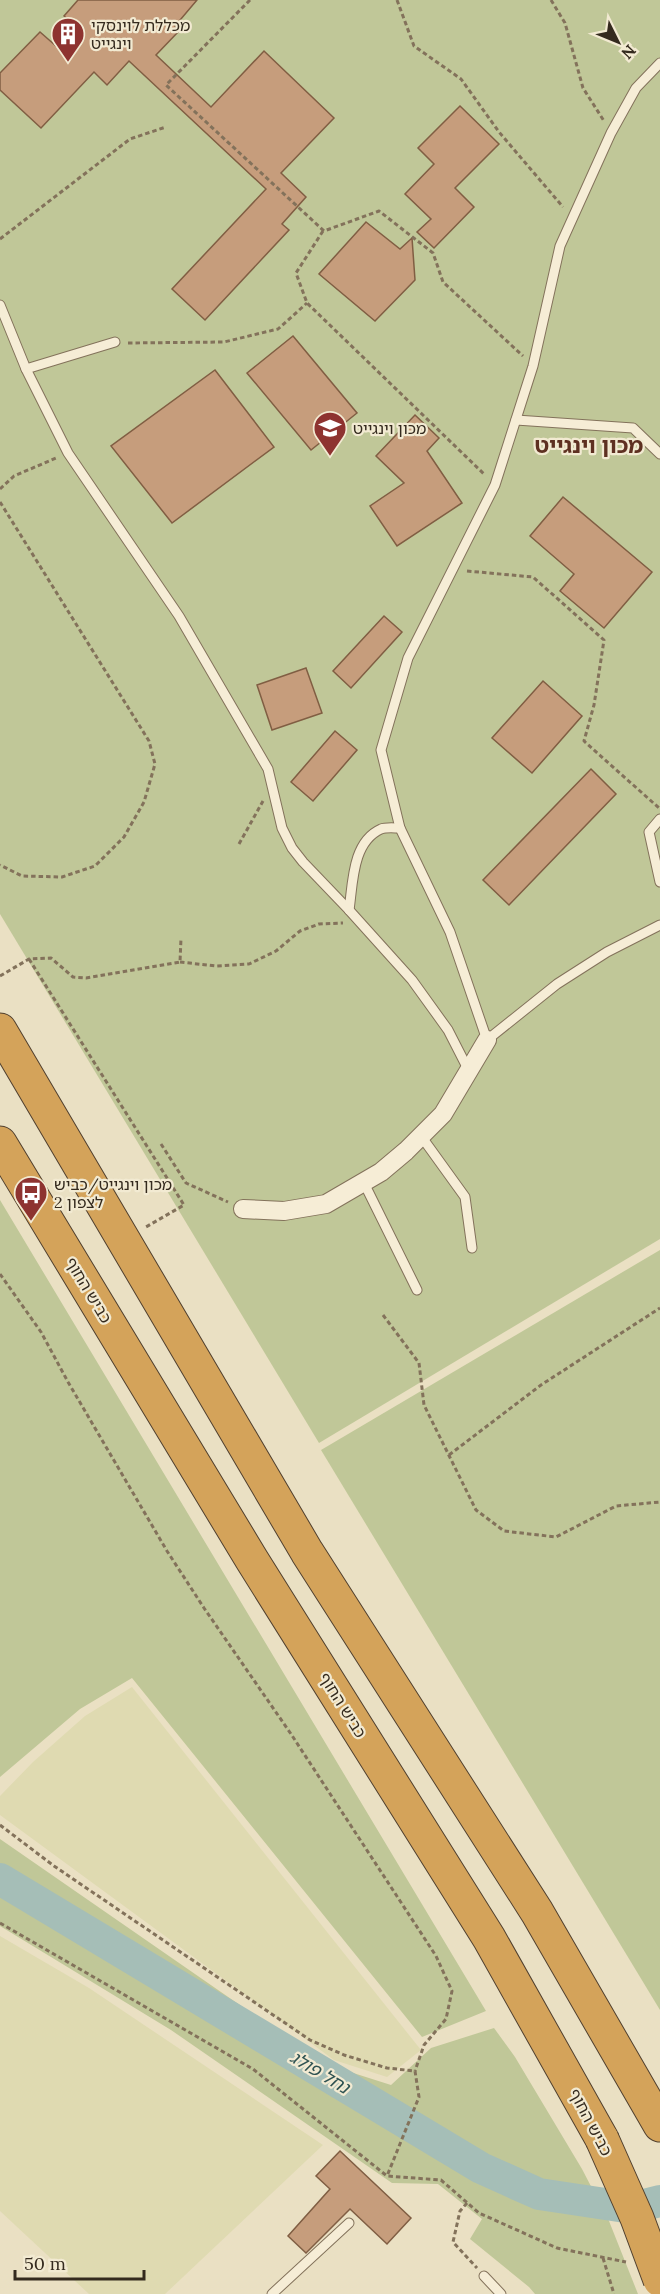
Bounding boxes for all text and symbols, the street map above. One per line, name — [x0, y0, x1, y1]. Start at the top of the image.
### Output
north arrow — [588, 12, 648, 72]
place label: מכללת לוינסקי וינגייט — [91, 15, 190, 53]
building icon: מכללת לוינסקי וינגייט — [50, 16, 86, 63]
text: N — [617, 41, 641, 64]
school or university icon: מכון וינגייט — [312, 410, 348, 457]
place label: מכון וינגייט — [353, 418, 426, 438]
district label: מכון וינגייט — [535, 431, 643, 459]
place label: מכון וינגייט/כביש 2 לצפון — [54, 1174, 172, 1212]
bus stop icon: מכון וינגייט/כביש 2 לצפון — [13, 1175, 49, 1222]
street label: כביש החוף — [62, 1253, 116, 1327]
street label: כביש החוף — [315, 1669, 371, 1741]
water label: נחל פולג — [286, 2045, 355, 2099]
street label: כביש החוף — [565, 2085, 617, 2159]
scale bar — [15, 2243, 144, 2281]
text: 50 m — [24, 2252, 66, 2275]

